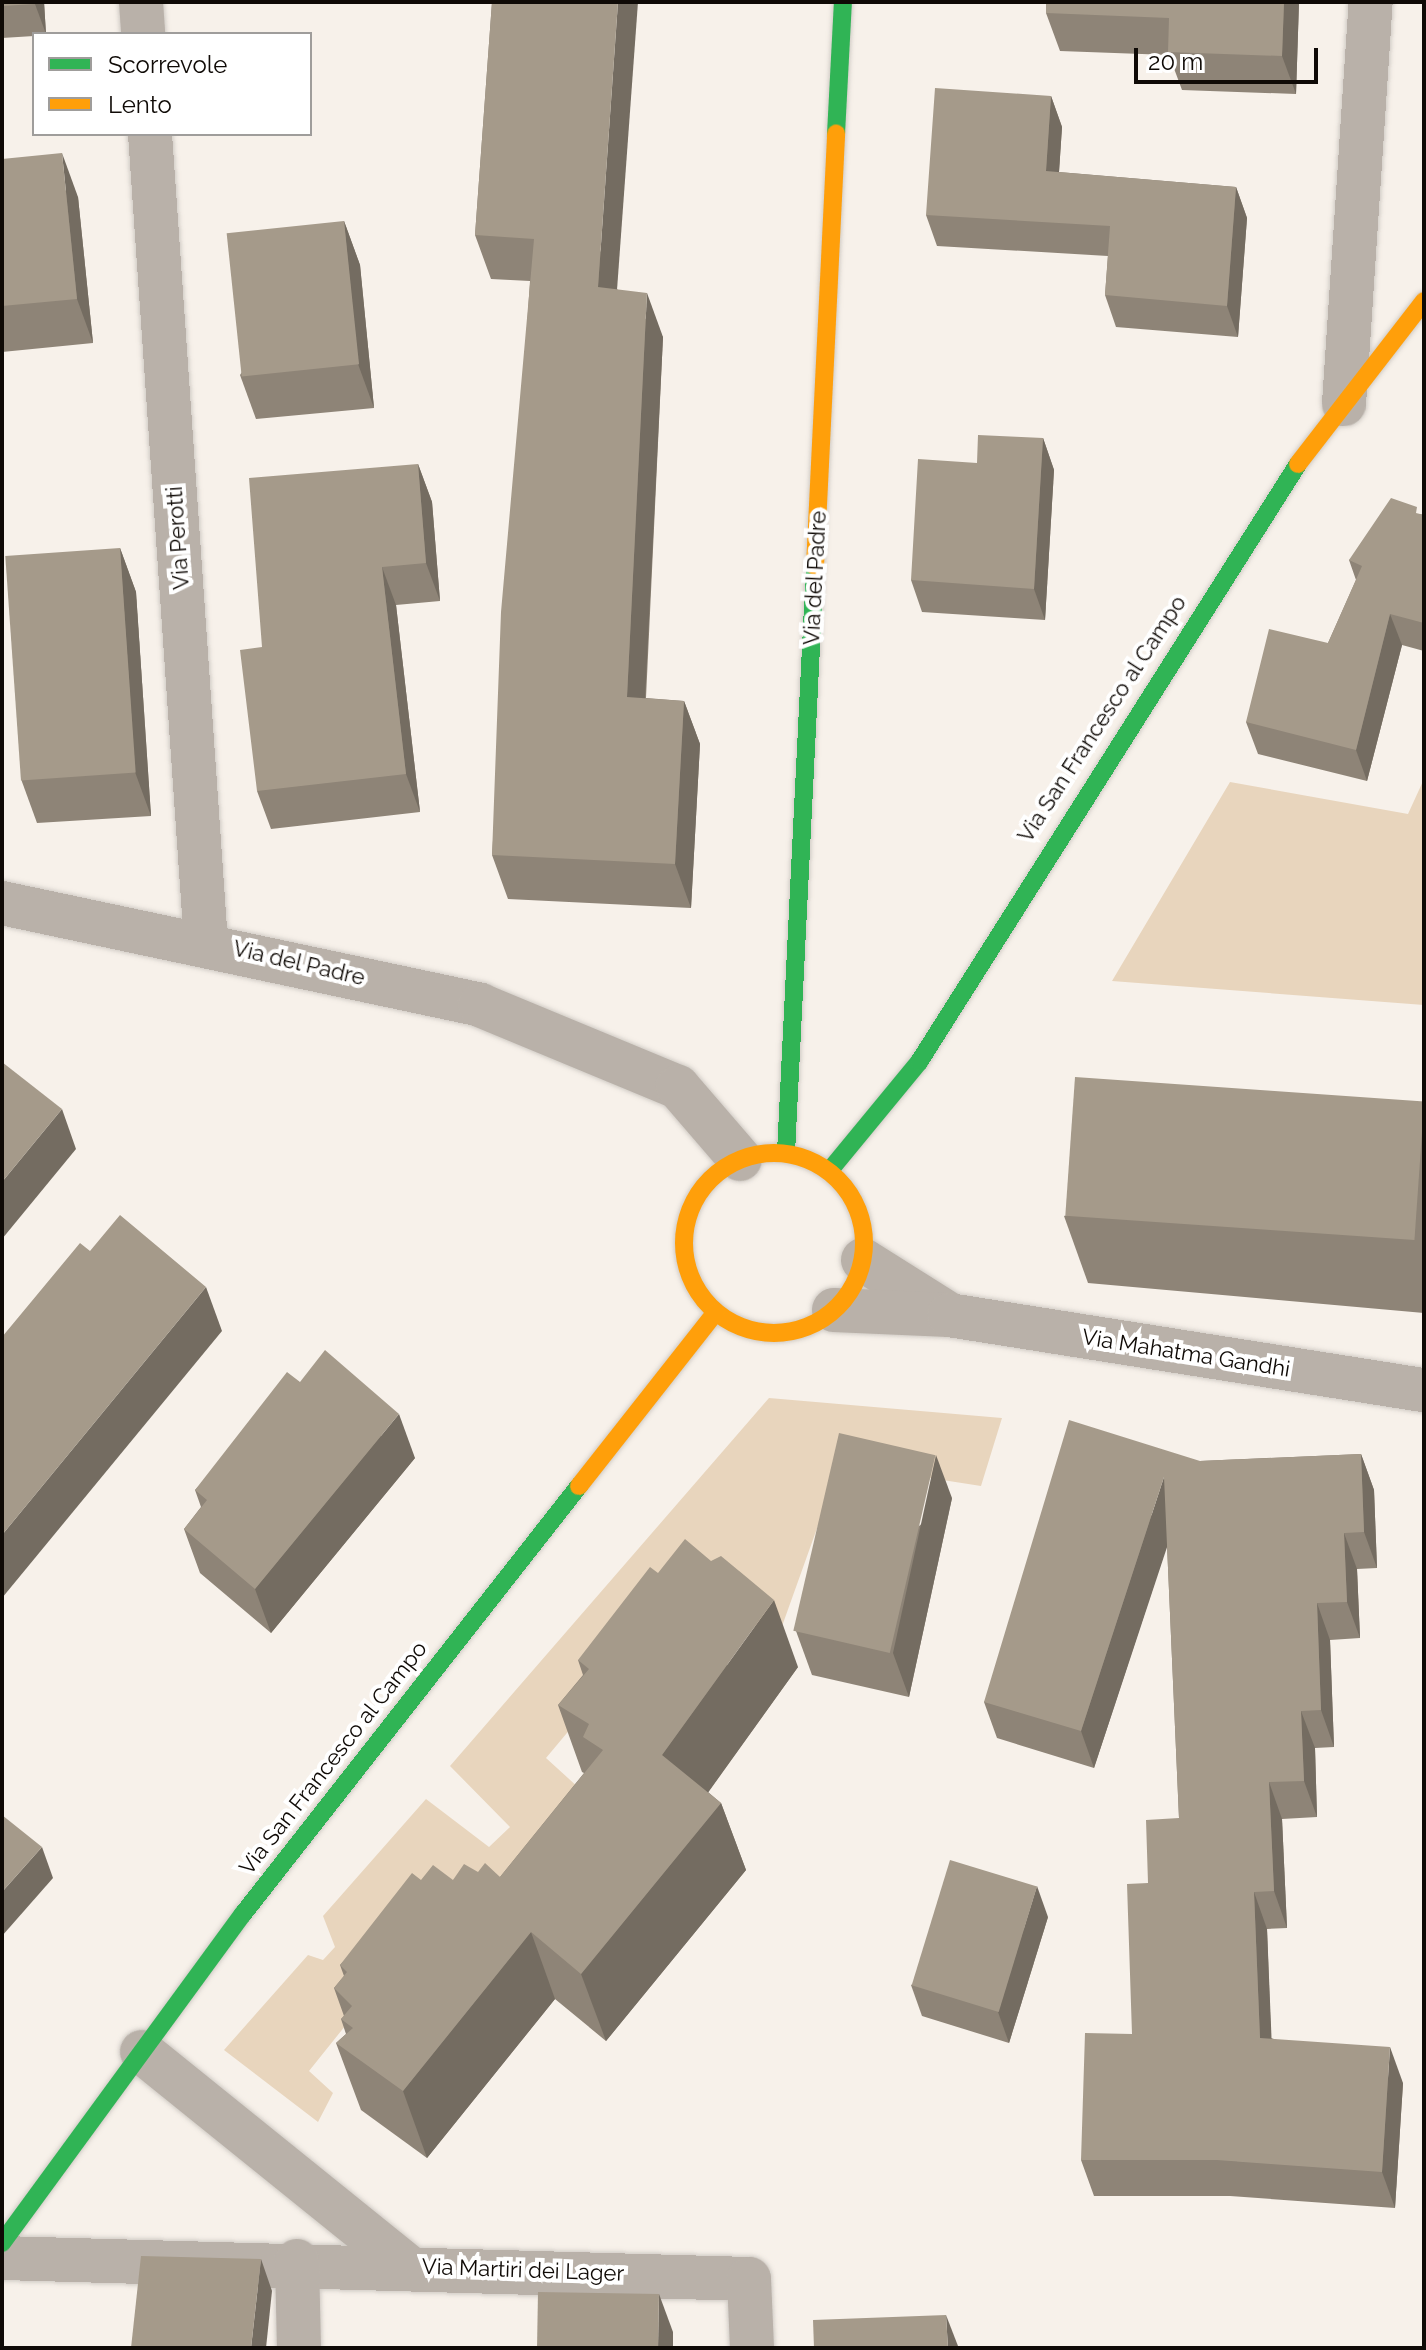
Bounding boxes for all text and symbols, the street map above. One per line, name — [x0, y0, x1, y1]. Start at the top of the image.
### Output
legend — [32, 32, 312, 136]
scale bar — [1138, 32, 1322, 82]
text: 20 m — [1148, 47, 1203, 76]
text: Scorrevole — [108, 50, 227, 79]
text: Lento — [108, 90, 172, 119]
street label: Via Perotti — [161, 485, 195, 591]
street label: Via del Padre — [798, 510, 832, 646]
street label: Via San Francesco al Campo — [1012, 590, 1192, 848]
street label: Via del Padre — [230, 935, 368, 991]
street label: Via Mahatma Gandhi — [1080, 1324, 1292, 1382]
street label: Via San Francesco al Campo — [233, 1636, 433, 1880]
street label: Via Martiri dei Lager — [421, 2253, 625, 2287]

